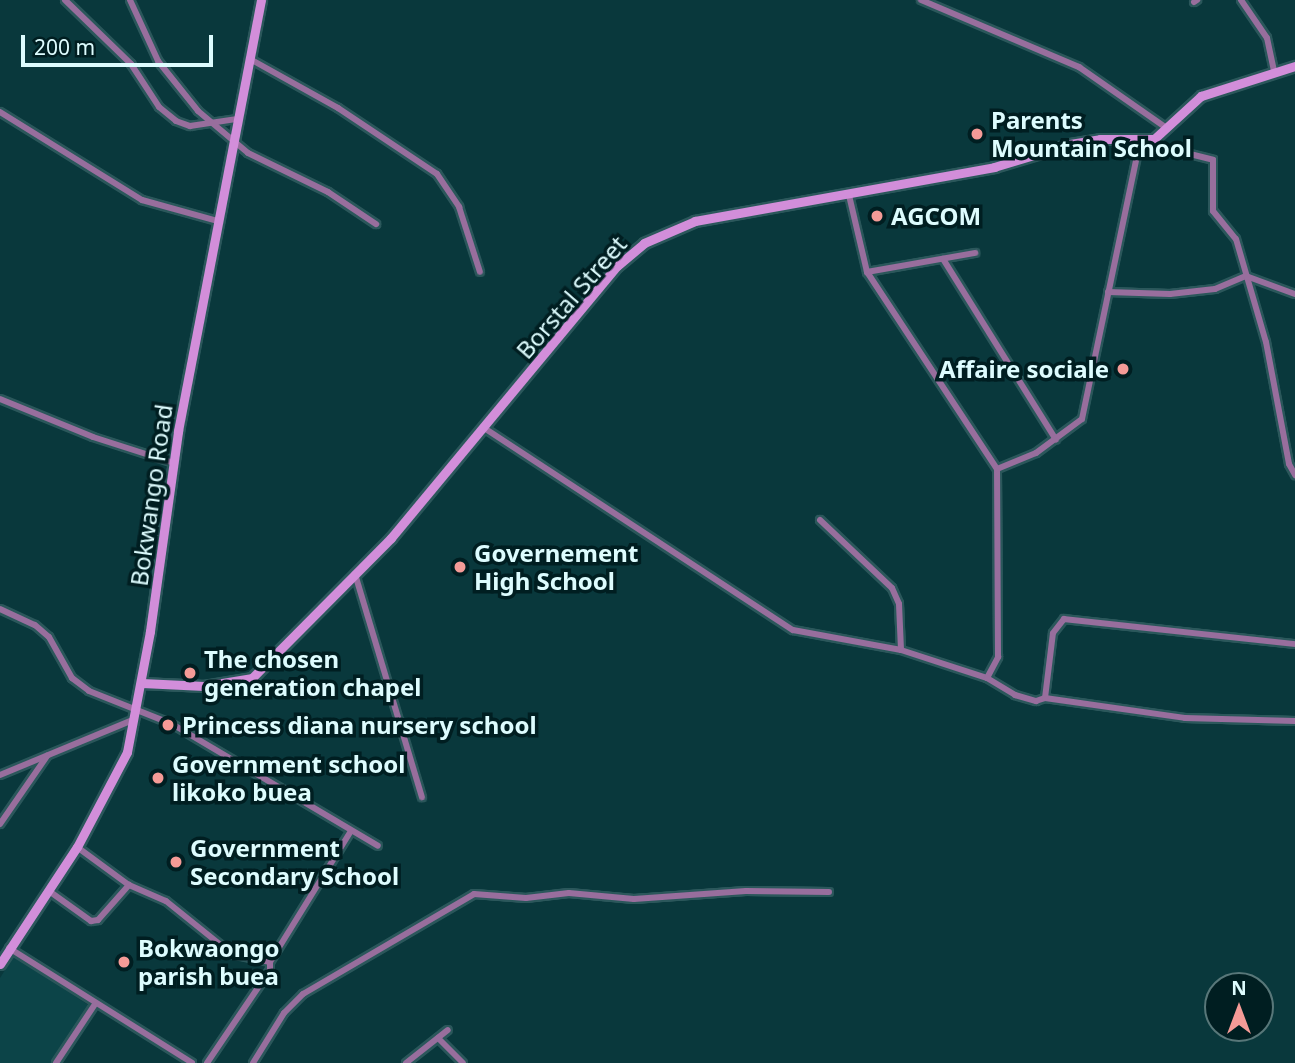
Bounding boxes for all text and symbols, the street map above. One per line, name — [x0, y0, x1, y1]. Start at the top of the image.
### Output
scale bar — [24, 21, 217, 65]
text: 200 m — [34, 33, 95, 61]
place label: Parents Mountain School — [991, 106, 1192, 162]
marker: Parents Mountain School — [969, 126, 985, 142]
place label: AGCOM — [891, 202, 981, 230]
marker: AGCOM — [869, 208, 885, 224]
street label: Borstal Street — [510, 230, 632, 364]
place label: Affaire sociale — [939, 355, 1109, 383]
marker: Affaire sociale — [1115, 361, 1131, 377]
street label: Bokwango Road — [124, 402, 178, 588]
place label: Governement High School — [474, 539, 638, 595]
marker: Governement High School — [452, 559, 468, 575]
place label: The chosen generation chapel — [204, 645, 421, 701]
marker: The chosen generation chapel — [182, 665, 198, 681]
place label: Princess diana nursery school — [182, 711, 537, 739]
marker: Princess diana nursery school — [160, 717, 176, 733]
place label: Government school likoko buea — [172, 750, 405, 806]
marker: Government school likoko buea — [150, 770, 166, 786]
place label: Government Secondary School — [190, 834, 399, 890]
marker: Government Secondary School — [168, 854, 184, 870]
place label: Bokwaongo parish buea — [138, 934, 280, 990]
marker: Bokwaongo parish buea — [116, 954, 132, 970]
north arrow — [1204, 972, 1274, 1042]
text: N — [1231, 975, 1247, 1001]

